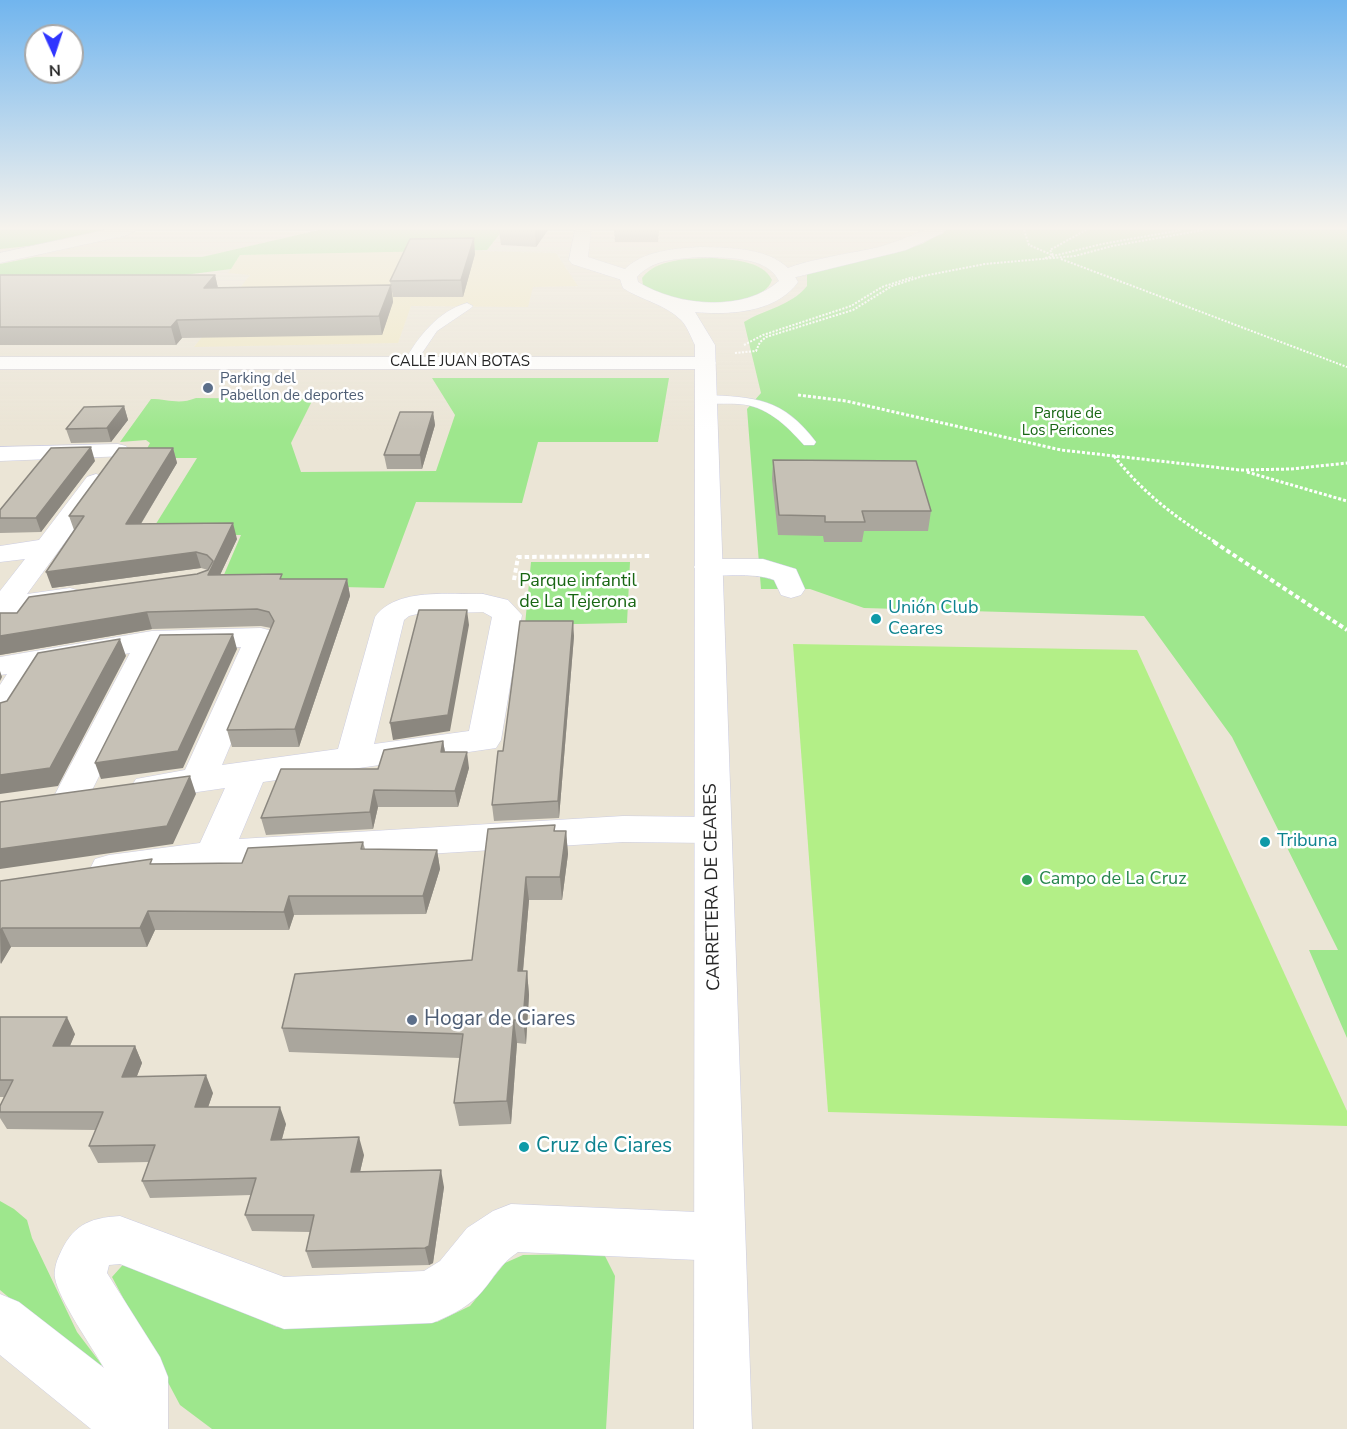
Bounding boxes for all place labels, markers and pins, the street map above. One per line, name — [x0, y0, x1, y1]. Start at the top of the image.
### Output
place label: Parking del Pabellon de deportes — [220, 370, 364, 405]
marker: Parking del Pabellon de deportes — [201, 381, 215, 395]
place label: Unión Club Ceares — [888, 598, 978, 640]
marker: Unión Club Ceares — [869, 612, 883, 626]
place label: Tribuna — [1277, 831, 1337, 853]
marker: Tribuna — [1258, 835, 1272, 849]
place label: Campo de La Cruz — [1039, 869, 1187, 891]
marker: Campo de La Cruz — [1020, 873, 1034, 887]
place label: Hogar de Ciares — [424, 1007, 576, 1033]
marker: Hogar de Ciares — [405, 1013, 419, 1027]
place label: Cruz de Ciares — [536, 1134, 672, 1160]
marker: Cruz de Ciares — [517, 1140, 531, 1154]

